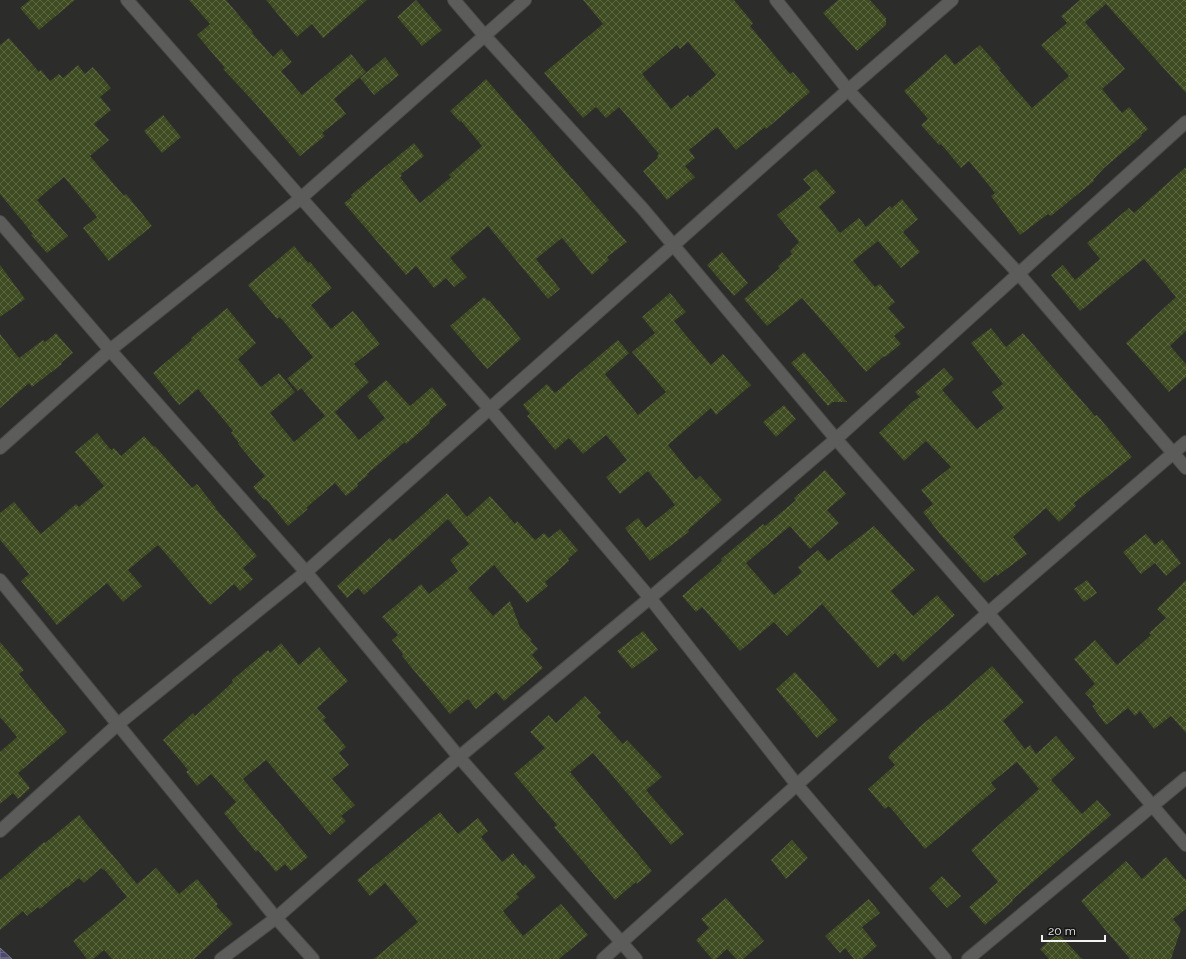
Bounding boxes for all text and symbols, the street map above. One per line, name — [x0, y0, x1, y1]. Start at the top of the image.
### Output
scale bar — [1042, 917, 1105, 943]
text: 20 m — [1048, 924, 1076, 938]

